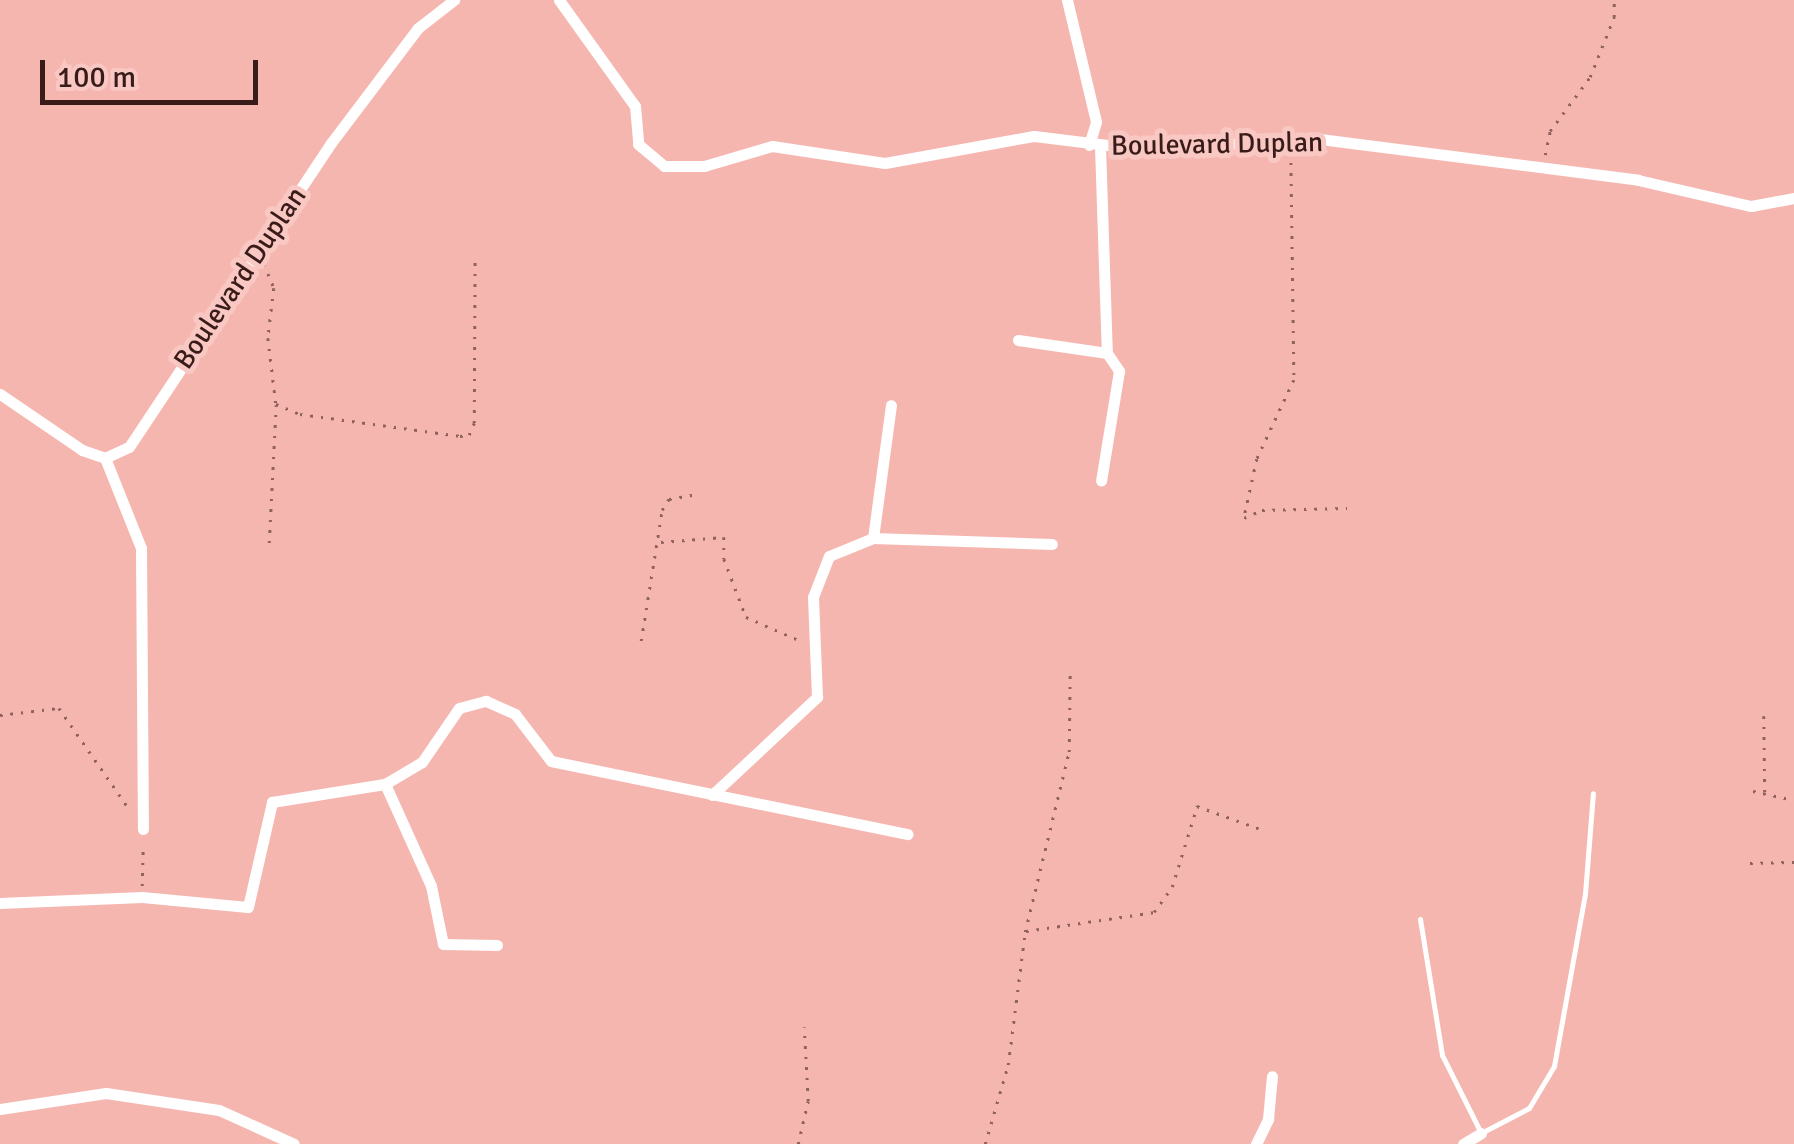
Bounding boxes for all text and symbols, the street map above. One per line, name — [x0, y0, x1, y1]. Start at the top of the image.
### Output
scale bar — [45, 40, 262, 102]
text: 100 m — [57, 59, 136, 96]
street label: Boulevard Duplan — [1111, 125, 1323, 163]
street label: Boulevard Duplan — [167, 181, 313, 375]

